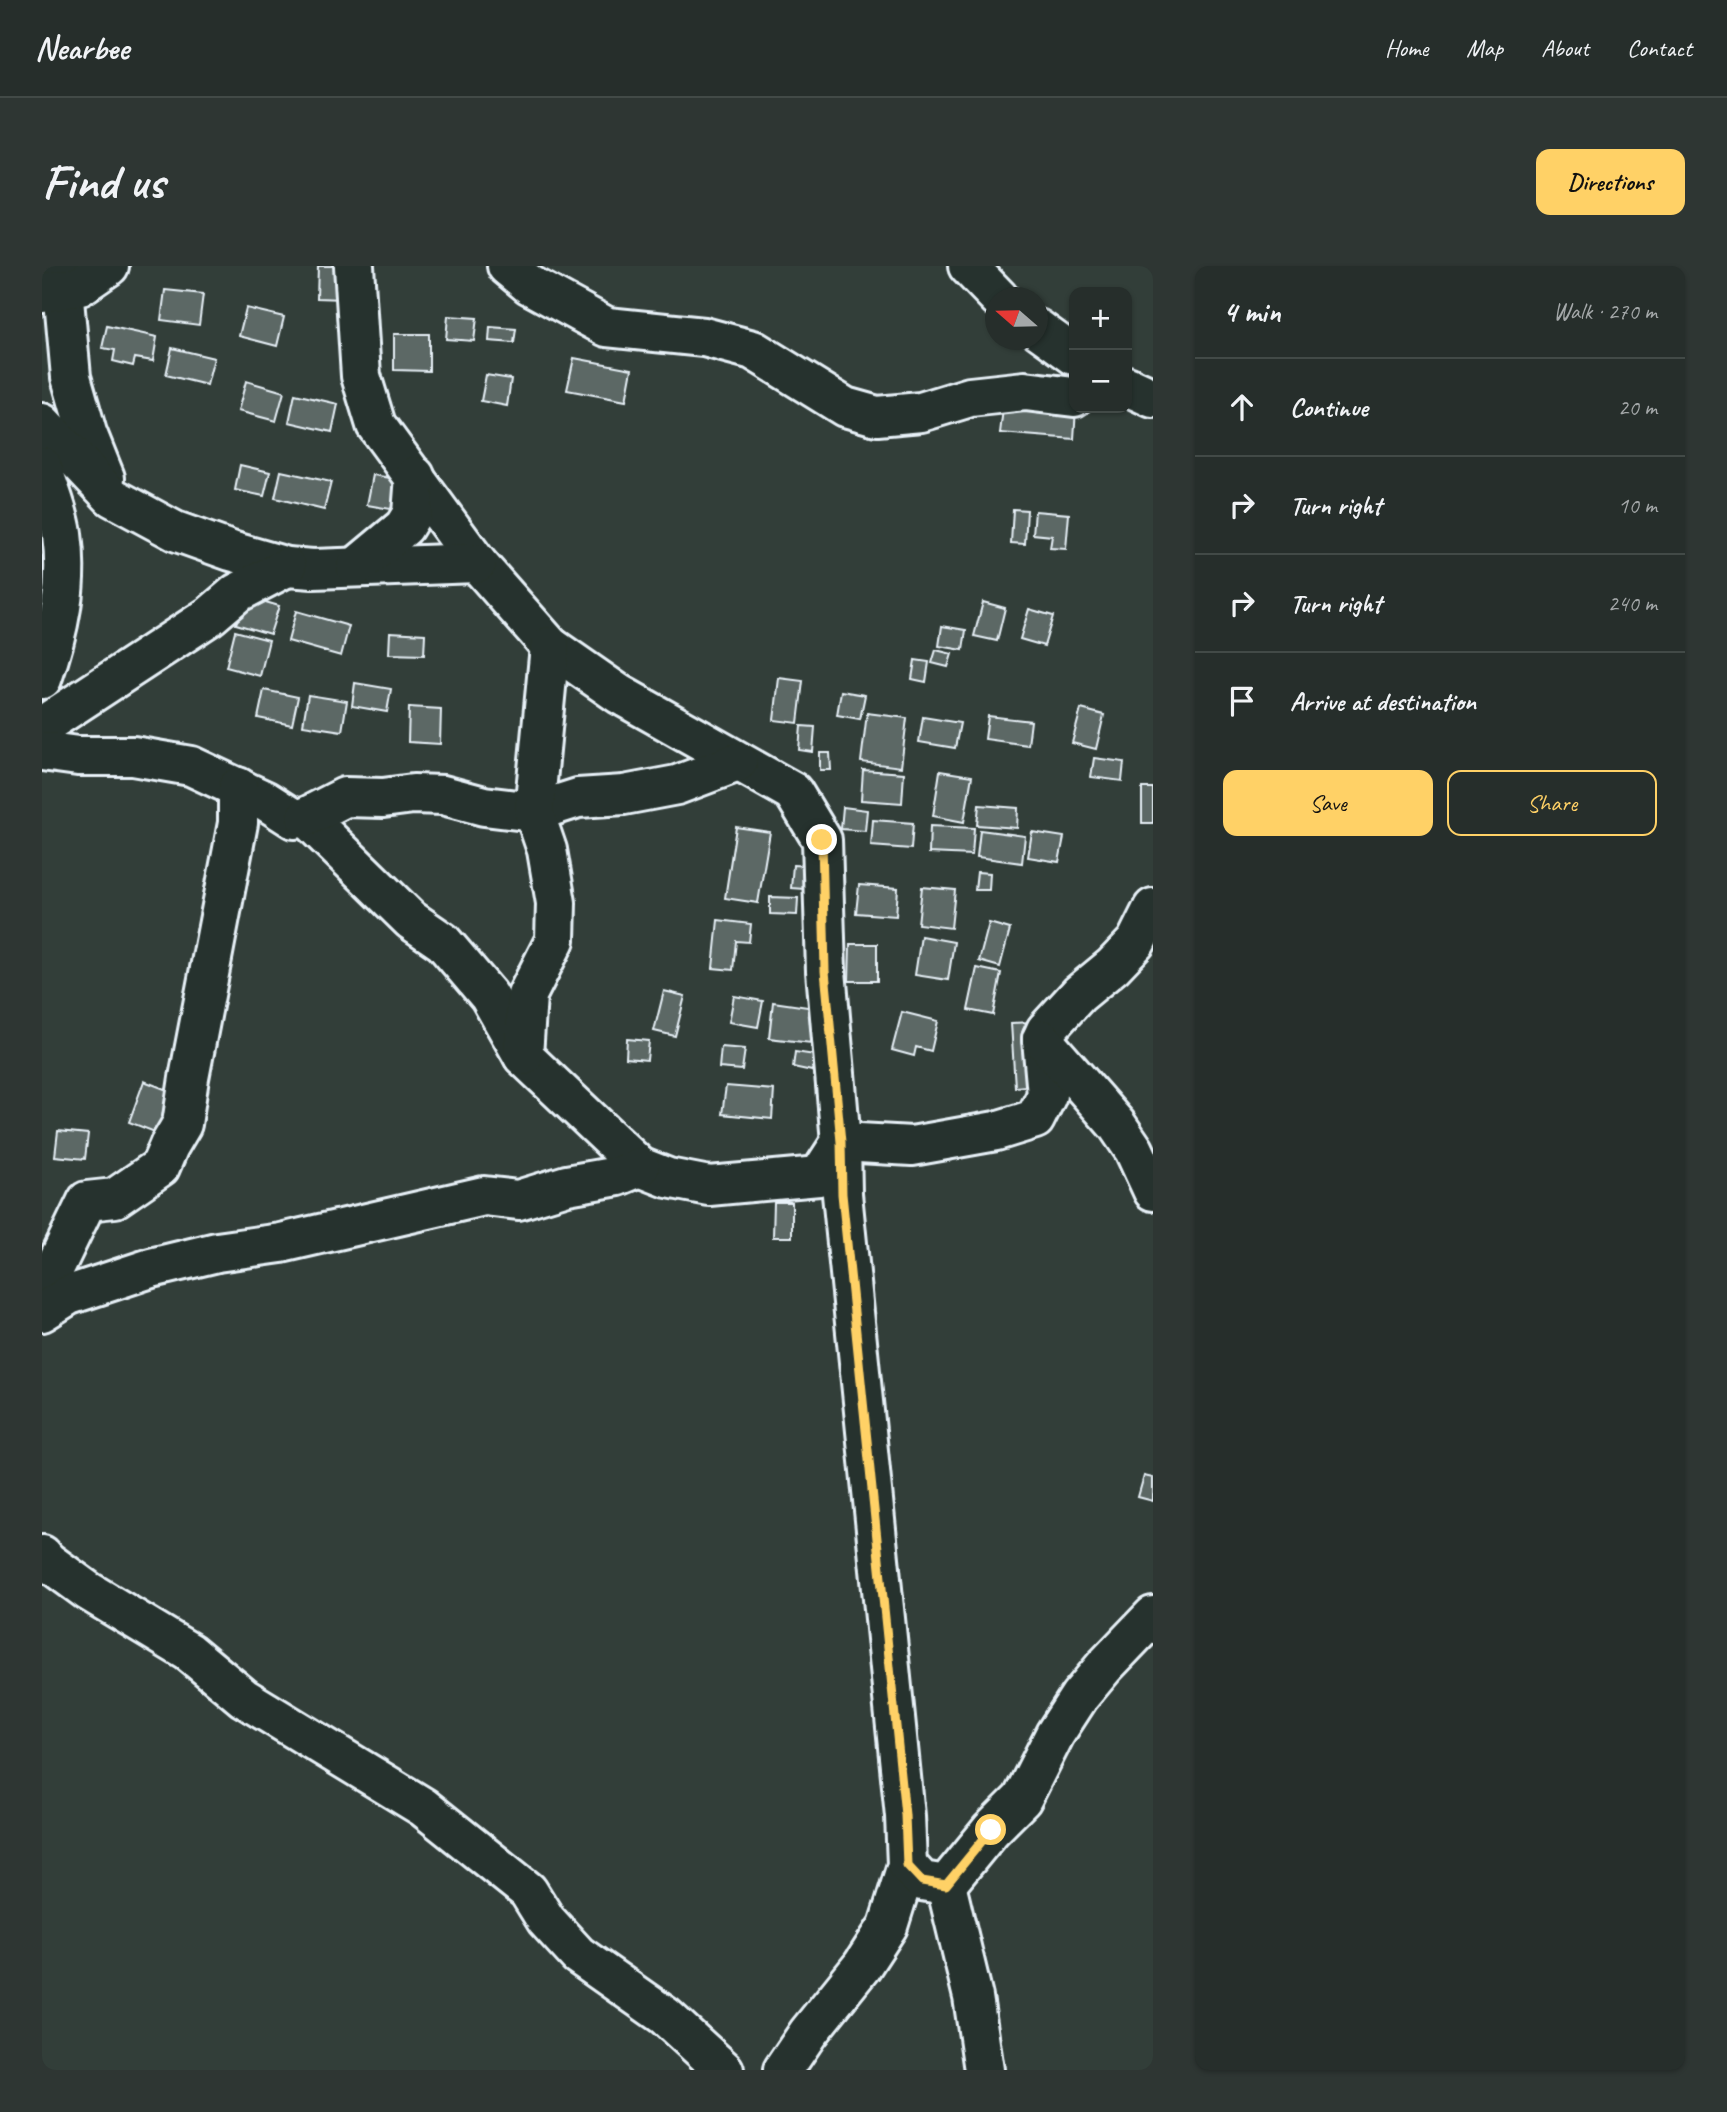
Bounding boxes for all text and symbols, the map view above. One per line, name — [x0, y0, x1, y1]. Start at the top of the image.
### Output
text: Nearbee — [35, 27, 129, 69]
text: Home — [1385, 33, 1428, 63]
text: Map — [1466, 33, 1503, 63]
text: About — [1541, 33, 1589, 63]
text: Contact — [1627, 33, 1692, 63]
button: Directions — [1536, 149, 1685, 215]
text: Find us — [42, 151, 164, 213]
north arrow — [985, 287, 1048, 350]
map controls — [1069, 287, 1132, 413]
button: + — [1069, 287, 1132, 350]
text: 4 min — [1223, 293, 1280, 331]
text: Walk · 270 m — [1553, 297, 1657, 326]
button: − — [1069, 350, 1132, 413]
icon: ahead — [1223, 388, 1261, 426]
text: Continue — [1290, 391, 1368, 424]
text: 20 m — [1618, 393, 1657, 422]
icon: right — [1223, 486, 1261, 524]
text: Turn right — [1290, 489, 1381, 522]
text: 10 m — [1618, 491, 1657, 520]
icon: right — [1223, 584, 1261, 622]
text: Turn right — [1290, 587, 1381, 620]
text: 240 m — [1608, 589, 1657, 618]
icon: arrive — [1223, 682, 1261, 720]
text: Arrive at destination — [1290, 685, 1476, 718]
button: Save — [1223, 770, 1433, 836]
button: Share — [1447, 770, 1657, 836]
route end — [806, 824, 837, 855]
route start — [975, 1814, 1006, 1845]

